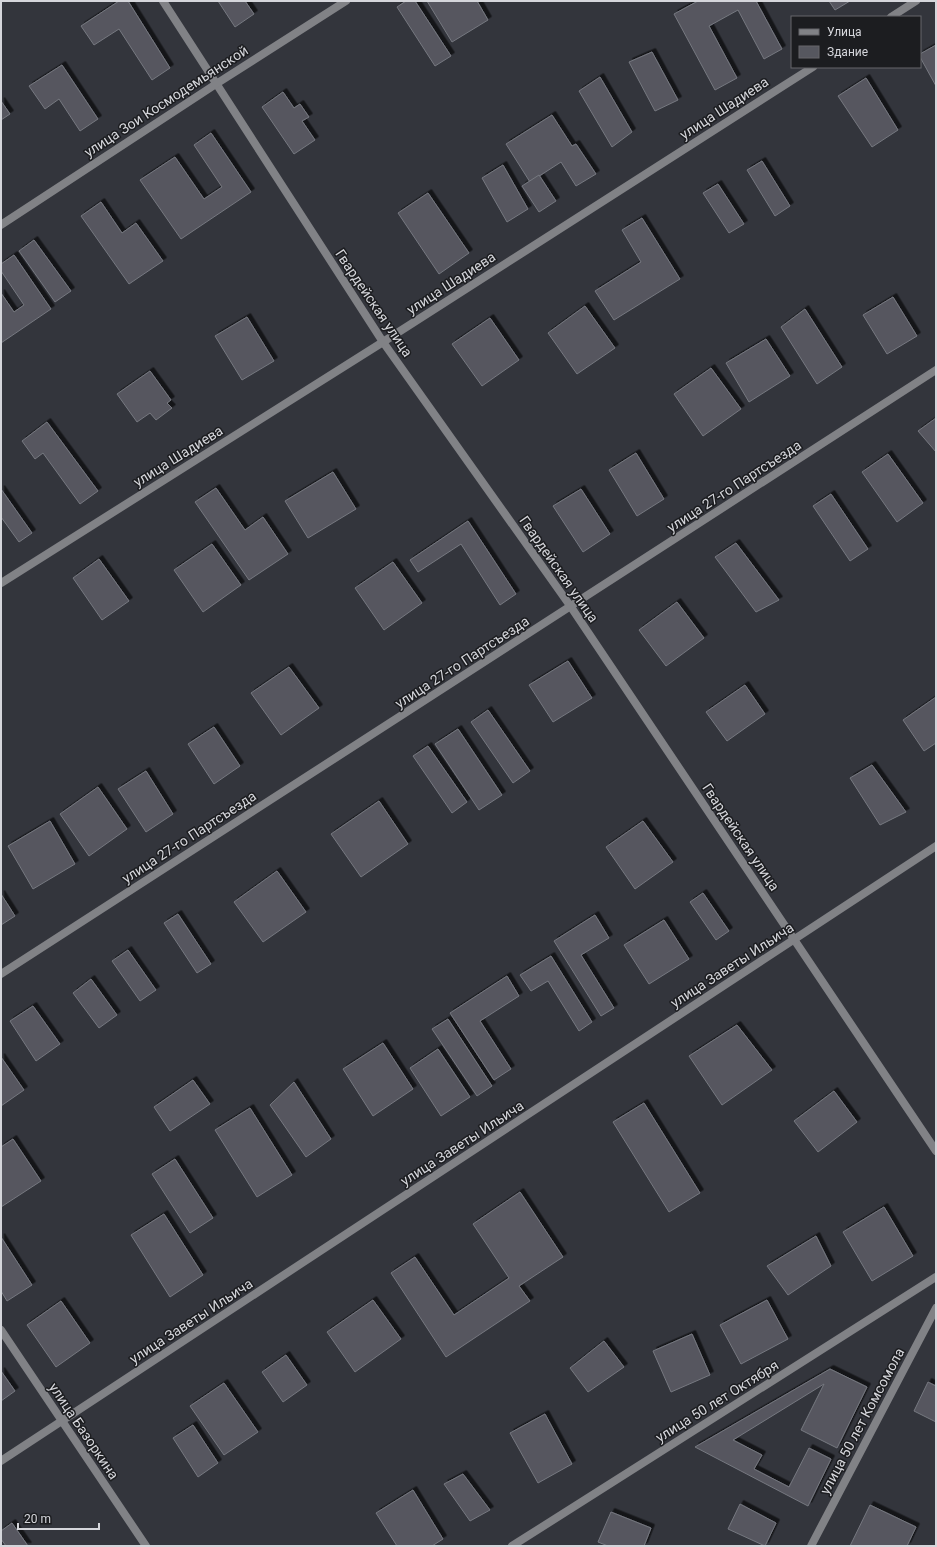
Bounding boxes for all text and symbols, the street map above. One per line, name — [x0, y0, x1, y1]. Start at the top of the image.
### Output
legend — [791, 16, 921, 68]
text: Улица — [827, 25, 862, 39]
street label: улица Зои Космодемьянской — [81, 42, 251, 160]
text: Здание — [827, 45, 868, 59]
street label: улица Шадиева — [677, 73, 771, 143]
street label: Гвардейская улица — [332, 246, 416, 360]
street label: улица Шадиева — [404, 248, 498, 318]
street label: улица Шадиева — [130, 422, 226, 490]
street label: улица 27-го Партсъезда — [664, 437, 804, 535]
street label: Гвардейская улица — [516, 513, 602, 625]
street label: улица 27-го Партсъезда — [392, 613, 532, 711]
street label: Гвардейская улица — [699, 780, 783, 894]
street label: улица 27-го Партсъезда — [119, 788, 259, 886]
street label: улица Заветы Ильича — [668, 919, 796, 1011]
street label: улица Заветы Ильича — [398, 1097, 526, 1189]
street label: улица Заветы Ильича — [127, 1275, 255, 1367]
street label: улица 50 лет Комсомола — [817, 1345, 907, 1497]
street label: улица 50 лет Октября — [653, 1357, 781, 1445]
street label: улица Базоркина — [46, 1380, 122, 1482]
scale bar — [18, 1505, 99, 1531]
text: 20 m — [24, 1512, 51, 1526]

